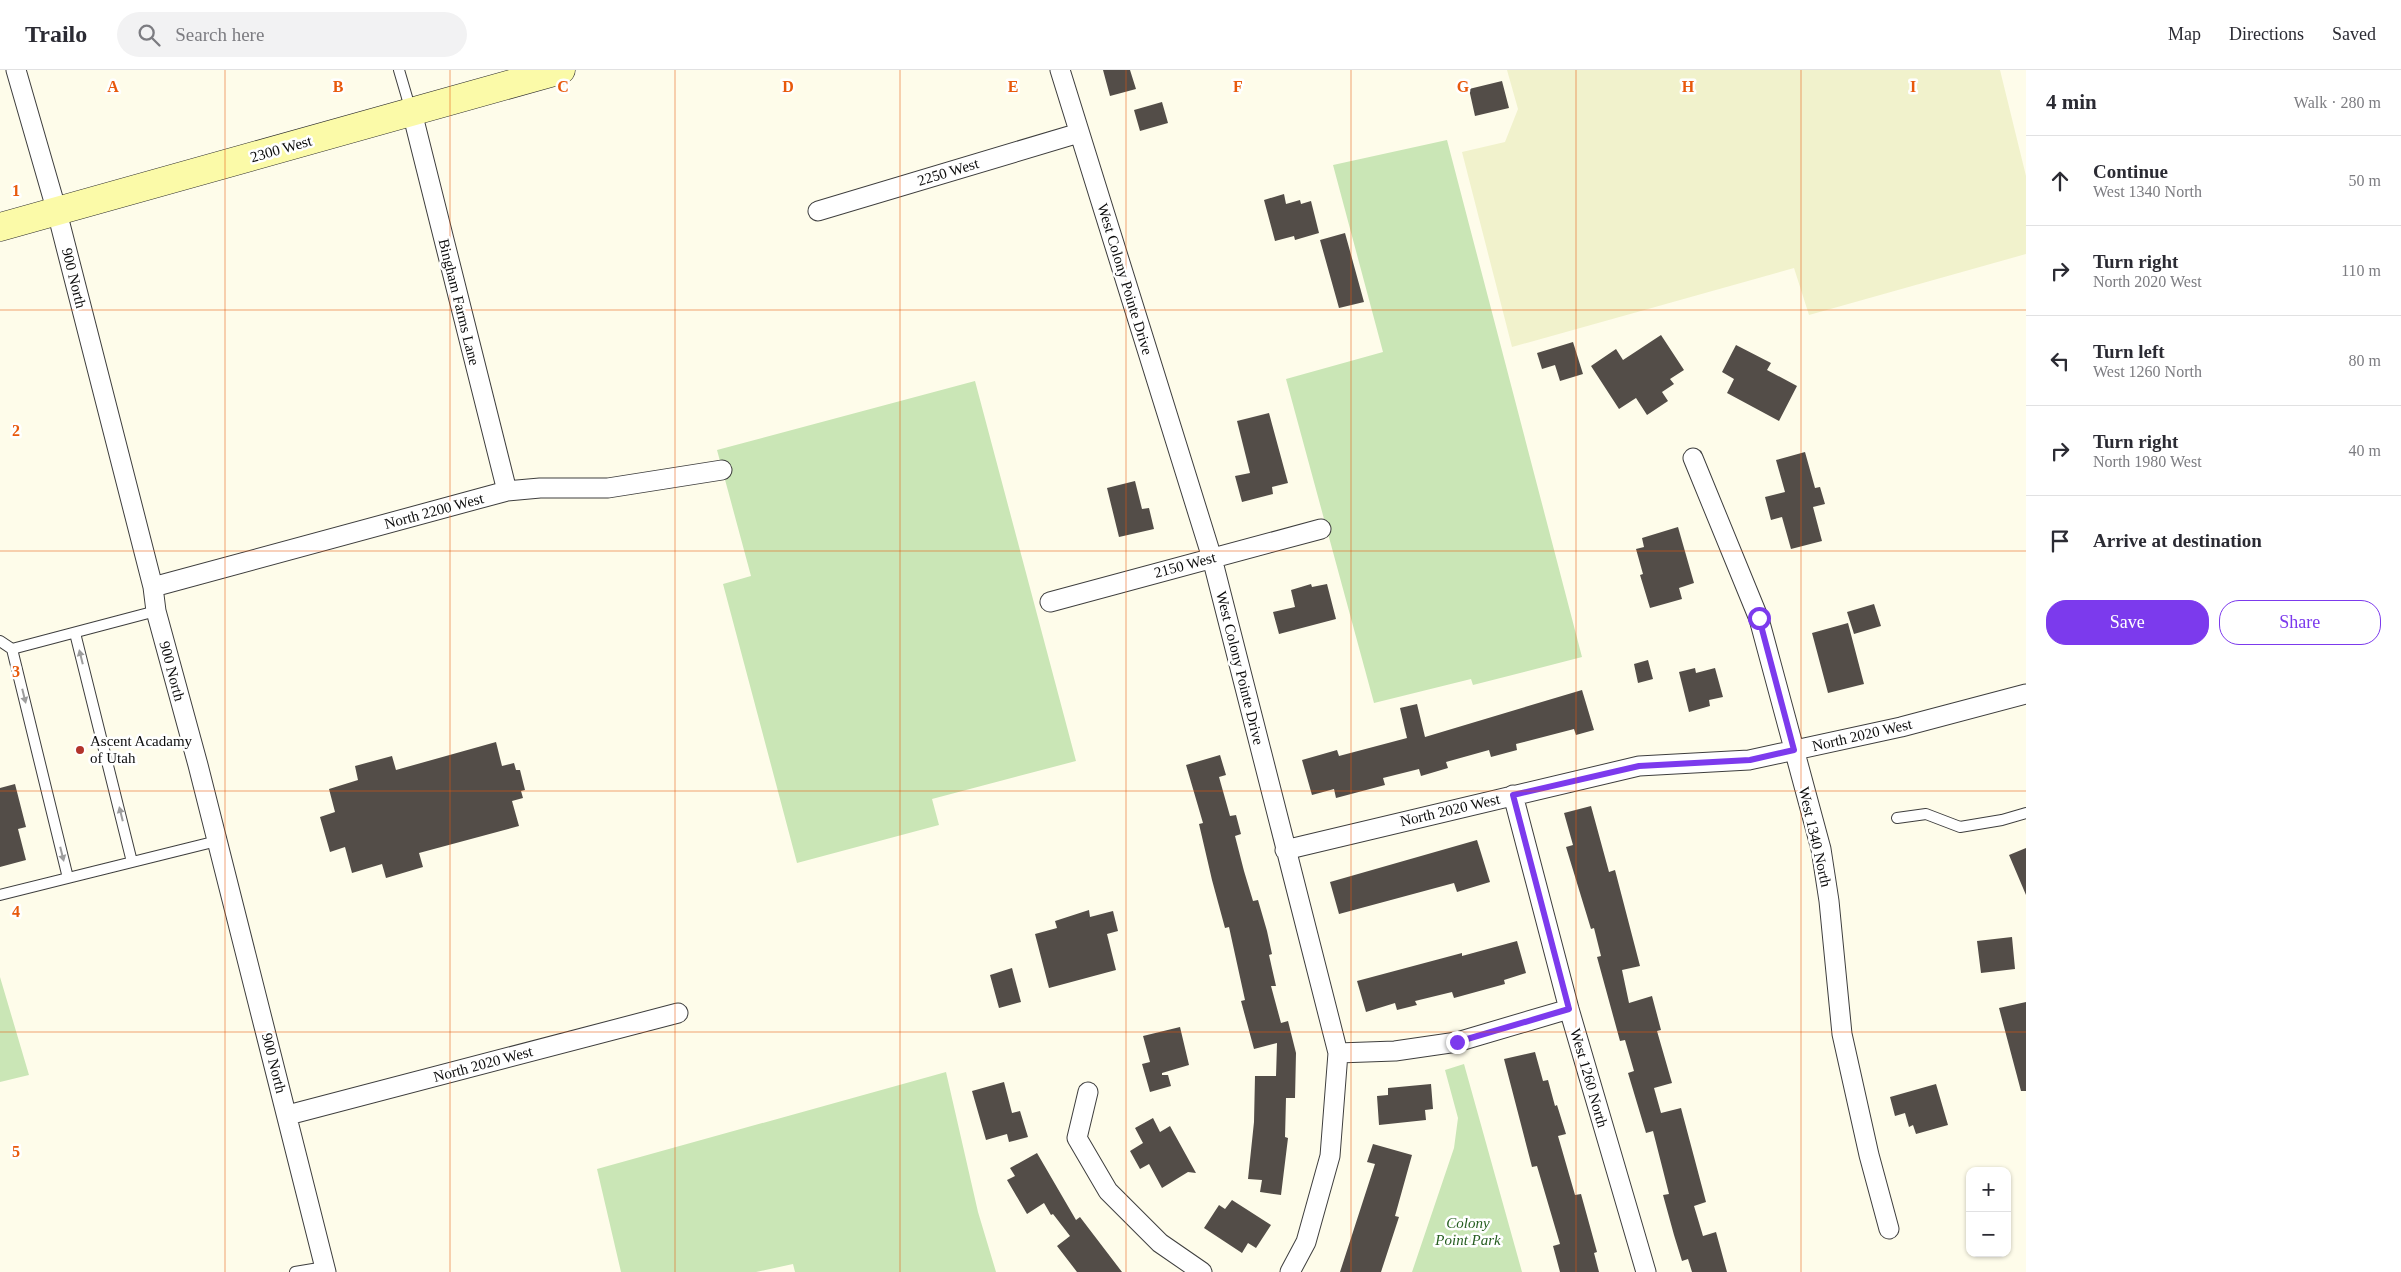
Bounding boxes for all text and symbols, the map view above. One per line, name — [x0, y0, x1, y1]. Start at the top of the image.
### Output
search box — [117, 12, 467, 57]
text: Trailo — [25, 21, 87, 47]
icon: search — [135, 21, 163, 49]
text: Search here — [175, 24, 264, 45]
text: Map — [2168, 24, 2201, 44]
text: Directions — [2229, 24, 2304, 44]
text: Saved — [2332, 24, 2376, 44]
text: A — [107, 78, 119, 95]
text: B — [333, 78, 344, 95]
text: C — [557, 78, 569, 95]
text: D — [782, 78, 794, 95]
text: E — [1008, 78, 1018, 95]
text: F — [1233, 78, 1243, 95]
text: G — [1457, 78, 1470, 95]
text: H — [1682, 78, 1695, 95]
text: I — [1910, 78, 1916, 95]
text: 4 min — [2046, 90, 2097, 114]
text: Walk · 280 m — [2294, 94, 2381, 111]
street label: 2300 West — [248, 132, 314, 165]
street label: 2250 West — [915, 155, 981, 189]
text: Continue — [2093, 161, 2168, 182]
icon: ahead — [2046, 167, 2074, 195]
text: 50 m — [2349, 172, 2381, 189]
text: 1 — [12, 182, 20, 199]
text: West 1340 North — [2093, 183, 2202, 200]
street label: West Colony Pointe Drive — [1094, 201, 1156, 357]
street label: Bingham Farms Lane — [436, 237, 483, 367]
street label: 900 North — [59, 246, 89, 310]
text: Turn right — [2093, 251, 2178, 272]
icon: right — [2046, 257, 2074, 285]
text: 110 m — [2341, 262, 2381, 279]
text: North 2020 West — [2093, 273, 2202, 290]
text: Turn left — [2093, 341, 2165, 362]
icon: left — [2046, 347, 2074, 375]
text: 80 m — [2349, 352, 2381, 369]
text: West 1260 North — [2093, 363, 2202, 380]
text: 2 — [12, 422, 20, 439]
text: Turn right — [2093, 431, 2178, 452]
icon: right — [2046, 437, 2074, 465]
text: 40 m — [2349, 442, 2381, 459]
text: North 1980 West — [2093, 453, 2202, 470]
street label: North 2200 West — [383, 490, 486, 532]
icon: arrive — [2046, 527, 2074, 555]
text: Arrive at destination — [2093, 530, 2262, 551]
street label: 2150 West — [1152, 549, 1218, 581]
street label: West Colony Pointe Drive — [1213, 590, 1267, 747]
button: Save — [2046, 600, 2209, 645]
button: Share — [2219, 600, 2381, 645]
route start — [1748, 607, 1771, 630]
street label: 900 North — [156, 639, 188, 703]
one-way arrow — [77, 649, 85, 664]
text: 3 — [12, 663, 20, 680]
one-way arrow — [20, 689, 28, 704]
street label: North 2020 West — [1811, 716, 1914, 754]
place label: Ascent Acadamy of Utah — [90, 733, 193, 766]
marker: Ascent Acadamy of Utah — [74, 744, 86, 756]
street label: West 1340 North — [1796, 785, 1834, 889]
street label: North 2020 West — [1399, 791, 1502, 829]
one-way arrow — [116, 807, 124, 822]
one-way arrow — [59, 847, 67, 862]
text: 4 — [12, 903, 20, 920]
street label: West 1260 North — [1567, 1027, 1611, 1130]
street label: 900 North — [259, 1031, 289, 1095]
route end — [1446, 1031, 1469, 1054]
street label: North 2020 West — [432, 1043, 535, 1085]
text: 5 — [12, 1143, 20, 1160]
map controls — [1966, 1167, 2011, 1257]
button: + — [1966, 1167, 2011, 1212]
button: − — [1966, 1212, 2011, 1257]
park label: Colony Point Park — [1434, 1215, 1501, 1248]

